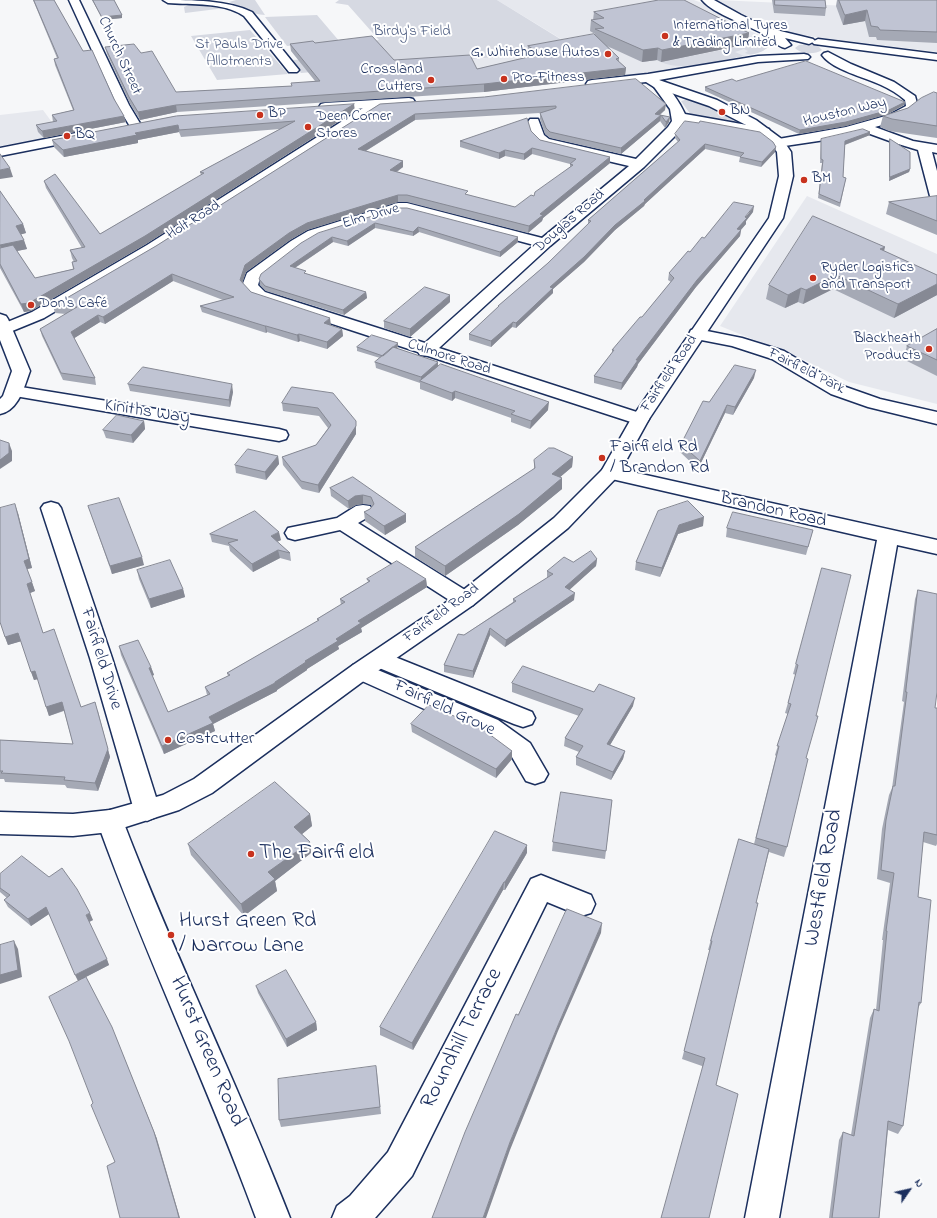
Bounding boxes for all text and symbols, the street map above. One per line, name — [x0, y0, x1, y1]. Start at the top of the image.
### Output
street label: Church Street — [93, 14, 145, 98]
place label: International Tyres & Trading Limited — [673, 18, 788, 53]
park label: Birdy's Field — [373, 24, 451, 42]
marker: International Tyres & Trading Limited — [660, 31, 670, 41]
park label: St Pauls Drive Allotments — [195, 37, 283, 72]
place label: G. Whitehouse Autos — [471, 45, 600, 63]
marker: G. Whitehouse Autos — [603, 49, 613, 59]
place label: Crossland Cutters — [361, 62, 423, 97]
place label: Pro-Fitness — [512, 70, 585, 88]
marker: Pro-Fitness — [499, 74, 509, 84]
marker: Crossland Cutters — [426, 75, 436, 85]
street label: Houston Way — [802, 94, 888, 132]
place label: BN — [730, 103, 750, 121]
place label: BP — [268, 106, 286, 124]
marker: BN — [717, 107, 727, 117]
place label: Deen Corner Stores — [316, 109, 391, 144]
marker: BP — [255, 110, 265, 120]
marker: Deen Corner Stores — [303, 122, 313, 132]
place label: BQ — [75, 127, 95, 145]
marker: BQ — [62, 131, 72, 141]
place label: BM — [812, 171, 831, 189]
marker: BM — [799, 175, 809, 185]
street label: Douglas Road — [531, 186, 609, 258]
street label: Holt Road — [164, 197, 224, 245]
street label: Elm Drive — [340, 200, 402, 234]
place label: Ryder Logistics and Transport — [821, 260, 914, 295]
marker: Ryder Logistics and Transport — [808, 273, 818, 283]
place label: Don's Café — [39, 296, 107, 314]
marker: Don's Café — [26, 300, 36, 310]
place label: Blackheath Products — [854, 331, 921, 366]
street label: Fairfield Road — [638, 332, 702, 416]
street label: Culmore Road — [405, 336, 493, 380]
marker: Blackheath Products — [924, 344, 934, 354]
street label: Fairfield Park — [765, 345, 847, 399]
street label: Kiniths Way — [103, 396, 191, 430]
place label: Fairfield Rd / Brandon Rd — [610, 437, 709, 480]
marker: Fairfield Rd / Brandon Rd — [597, 453, 607, 463]
street label: Brandon Road — [718, 488, 828, 534]
street label: Fairfield Road — [401, 581, 483, 647]
street label: Fairfield Drive — [74, 606, 126, 712]
street label: Fairfield Grove — [390, 676, 498, 742]
place label: Costcutter — [176, 729, 254, 751]
marker: Costcutter — [163, 735, 173, 745]
street label: Westfield Road — [800, 807, 850, 949]
place label: The Fairfield — [259, 841, 374, 867]
marker: The Fairfield — [246, 849, 256, 859]
place label: Hurst Green Rd / Narrow Lane — [179, 909, 316, 960]
marker: Hurst Green Rd / Narrow Lane — [166, 930, 176, 940]
street label: Roundhill Terrace — [416, 964, 510, 1114]
street label: Hurst Green Road — [162, 973, 250, 1131]
north arrow — [889, 1170, 929, 1210]
text: N — [910, 1176, 928, 1191]

